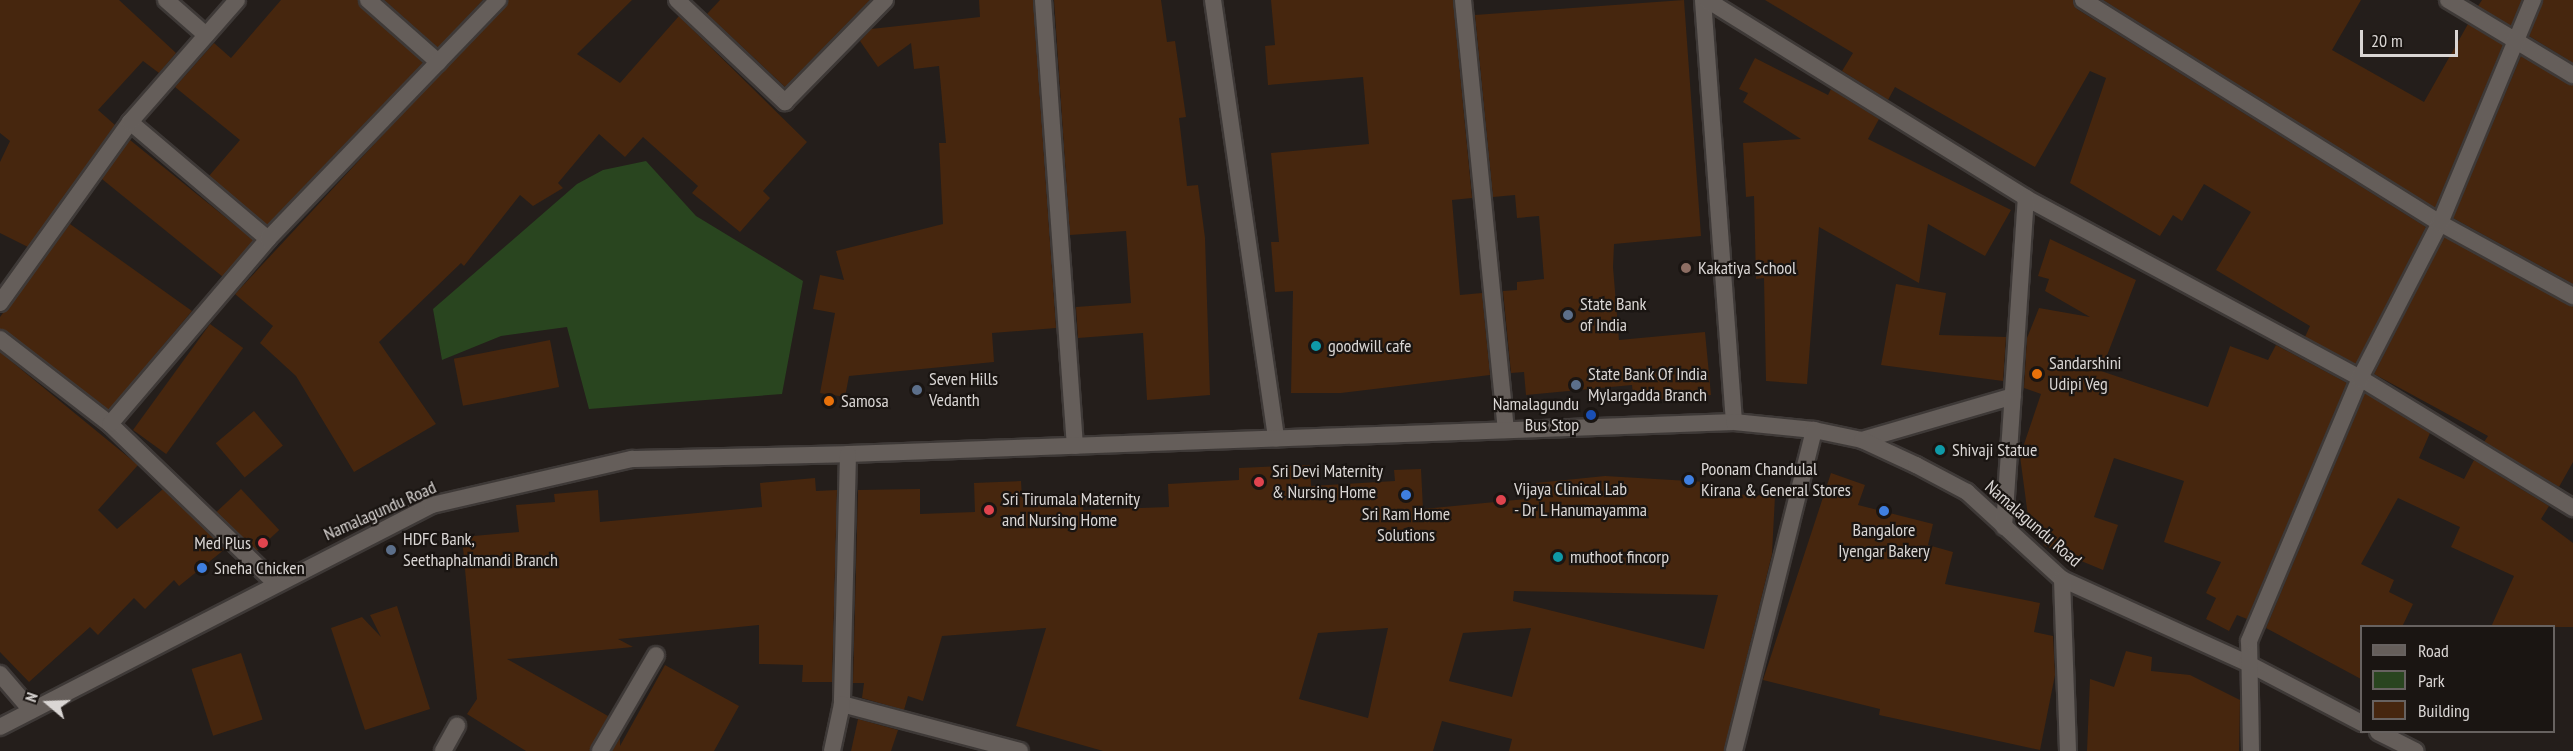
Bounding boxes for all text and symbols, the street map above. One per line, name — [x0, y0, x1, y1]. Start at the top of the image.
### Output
scale bar — [2363, 18, 2460, 56]
text: 20 m — [2371, 29, 2403, 52]
place label: Kakatiya School — [1698, 257, 1796, 279]
marker: Kakatiya School — [1679, 261, 1693, 275]
place label: State Bank of India — [1580, 294, 1646, 336]
marker: State Bank of India — [1561, 308, 1575, 322]
place label: goodwill cafe — [1328, 335, 1411, 357]
marker: goodwill cafe — [1309, 339, 1323, 353]
place label: Sandarshini Udipi Veg — [2049, 353, 2121, 395]
place label: State Bank Of India Mylargadda Branch — [1588, 364, 1708, 406]
marker: Sandarshini Udipi Veg — [2030, 367, 2044, 381]
place label: Seven Hills Vedanth — [929, 369, 998, 412]
marker: State Bank Of India Mylargadda Branch — [1569, 378, 1583, 392]
marker: Seven Hills Vedanth — [910, 383, 924, 397]
place label: Samosa — [841, 390, 889, 412]
marker: Samosa — [822, 394, 836, 408]
place label: Namalagundu Bus Stop — [1493, 394, 1579, 436]
marker: Namalagundu Bus Stop — [1584, 408, 1598, 422]
place label: Shivaji Statue — [1952, 439, 2037, 461]
marker: Shivaji Statue — [1933, 443, 1947, 457]
place label: Poonam Chandulal Kirana & General Stores — [1701, 459, 1851, 502]
place label: Sri Devi Maternity & Nursing Home — [1272, 461, 1383, 504]
marker: Sri Devi Maternity & Nursing Home — [1250, 473, 1268, 491]
marker: Poonam Chandulal Kirana & General Stores — [1682, 473, 1696, 487]
street label: Namalagundu Road — [1980, 476, 2086, 572]
street label: Namalagundu Road — [320, 477, 440, 545]
place label: Vijaya Clinical Lab - Dr L Hanumayamma — [1514, 479, 1649, 522]
marker: Sri Ram Home Solutions — [1399, 488, 1413, 502]
place label: Sri Tirumala Maternity and Nursing Home — [1002, 489, 1140, 532]
marker: Vijaya Clinical Lab - Dr L Hanumayamma — [1492, 491, 1510, 509]
marker: Sri Tirumala Maternity and Nursing Home — [980, 501, 998, 519]
place label: Sri Ram Home Solutions — [1362, 504, 1450, 546]
marker: Bangalore Iyengar Bakery — [1877, 504, 1891, 518]
place label: Bangalore Iyengar Bakery — [1838, 520, 1930, 562]
place label: HDFC Bank, Seethaphalmandi Branch — [403, 529, 558, 572]
place label: Med Plus — [194, 532, 251, 554]
marker: Med Plus — [256, 536, 270, 550]
marker: HDFC Bank, Seethaphalmandi Branch — [384, 543, 398, 557]
place label: muthoot fincorp — [1570, 546, 1669, 568]
marker: muthoot fincorp — [1551, 550, 1565, 564]
place label: Sneha Chicken — [214, 557, 305, 579]
marker: Sneha Chicken — [195, 561, 209, 575]
legend — [2360, 625, 2555, 733]
text: Road — [2418, 639, 2449, 662]
text: Park — [2418, 669, 2445, 692]
north arrow — [18, 673, 78, 733]
text: N — [20, 690, 42, 704]
text: Building — [2418, 699, 2470, 722]

